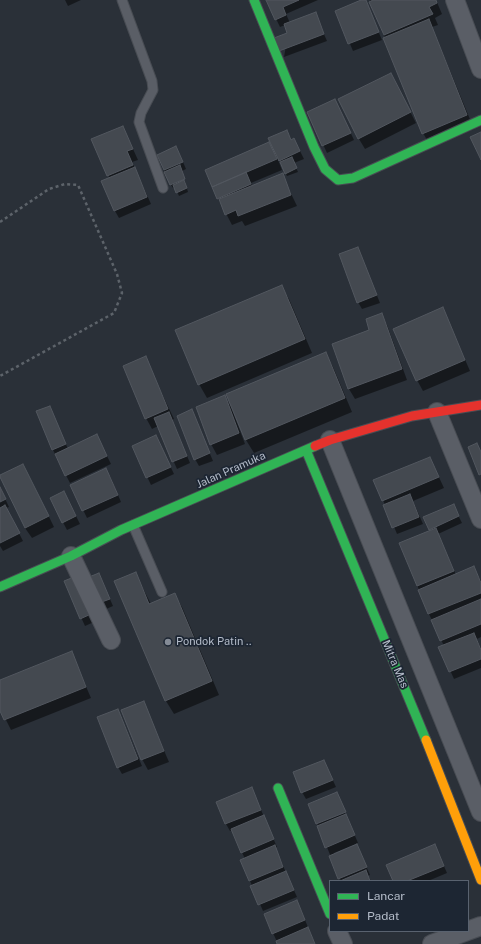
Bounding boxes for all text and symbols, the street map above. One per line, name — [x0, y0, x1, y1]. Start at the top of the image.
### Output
street label: Jalan Pramuka — [195, 449, 267, 491]
place label: Pondok Patin .. — [176, 635, 251, 649]
marker: Pondok Patin .. — [163, 637, 173, 647]
street label: Mitra Mas — [379, 638, 411, 690]
legend — [329, 880, 469, 932]
text: Lancar — [367, 889, 405, 903]
text: Padat — [367, 909, 399, 923]

